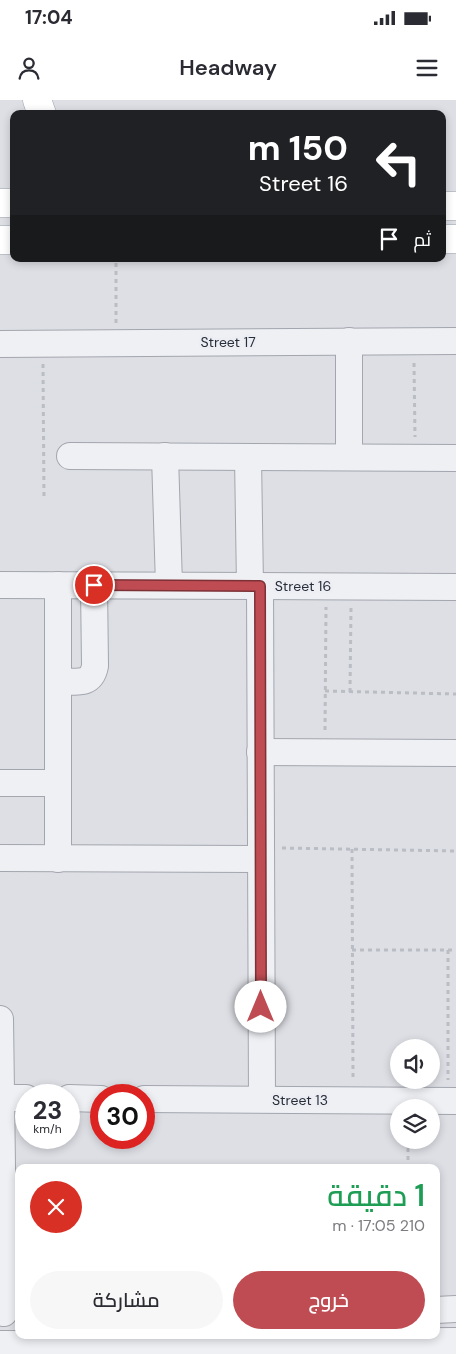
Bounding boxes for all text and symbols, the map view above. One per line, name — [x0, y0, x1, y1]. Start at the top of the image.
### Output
text: 17:04 — [25, 5, 73, 30]
text: Headway — [179, 53, 277, 82]
icon: person — [15, 54, 43, 82]
icon: menu — [413, 54, 441, 82]
text: 150 m — [248, 125, 348, 171]
icon: left — [366, 130, 431, 195]
text: Street 16 — [259, 169, 348, 198]
icon: arrive — [375, 225, 403, 253]
text: ثم — [413, 227, 431, 252]
street label: Street 17 — [200, 333, 256, 351]
pin — [73, 564, 115, 606]
icon: arrive — [80, 571, 108, 599]
street label: Street 16 — [275, 577, 331, 595]
position arrow — [234, 980, 286, 1032]
map controls — [390, 1039, 440, 1149]
button: sound — [390, 1039, 440, 1089]
speed limit sign: 30 — [90, 1084, 155, 1149]
street label: Street 13 — [272, 1091, 328, 1109]
text: 23 — [33, 1094, 62, 1127]
button: layers — [390, 1099, 440, 1149]
text: km/h — [33, 1121, 62, 1137]
text: 1 دقيقة — [327, 1176, 425, 1215]
button: close — [30, 1181, 82, 1233]
text: 210 m · 17:05 — [332, 1215, 425, 1236]
button: مشاركة — [30, 1271, 223, 1329]
button: خروج — [233, 1271, 425, 1329]

